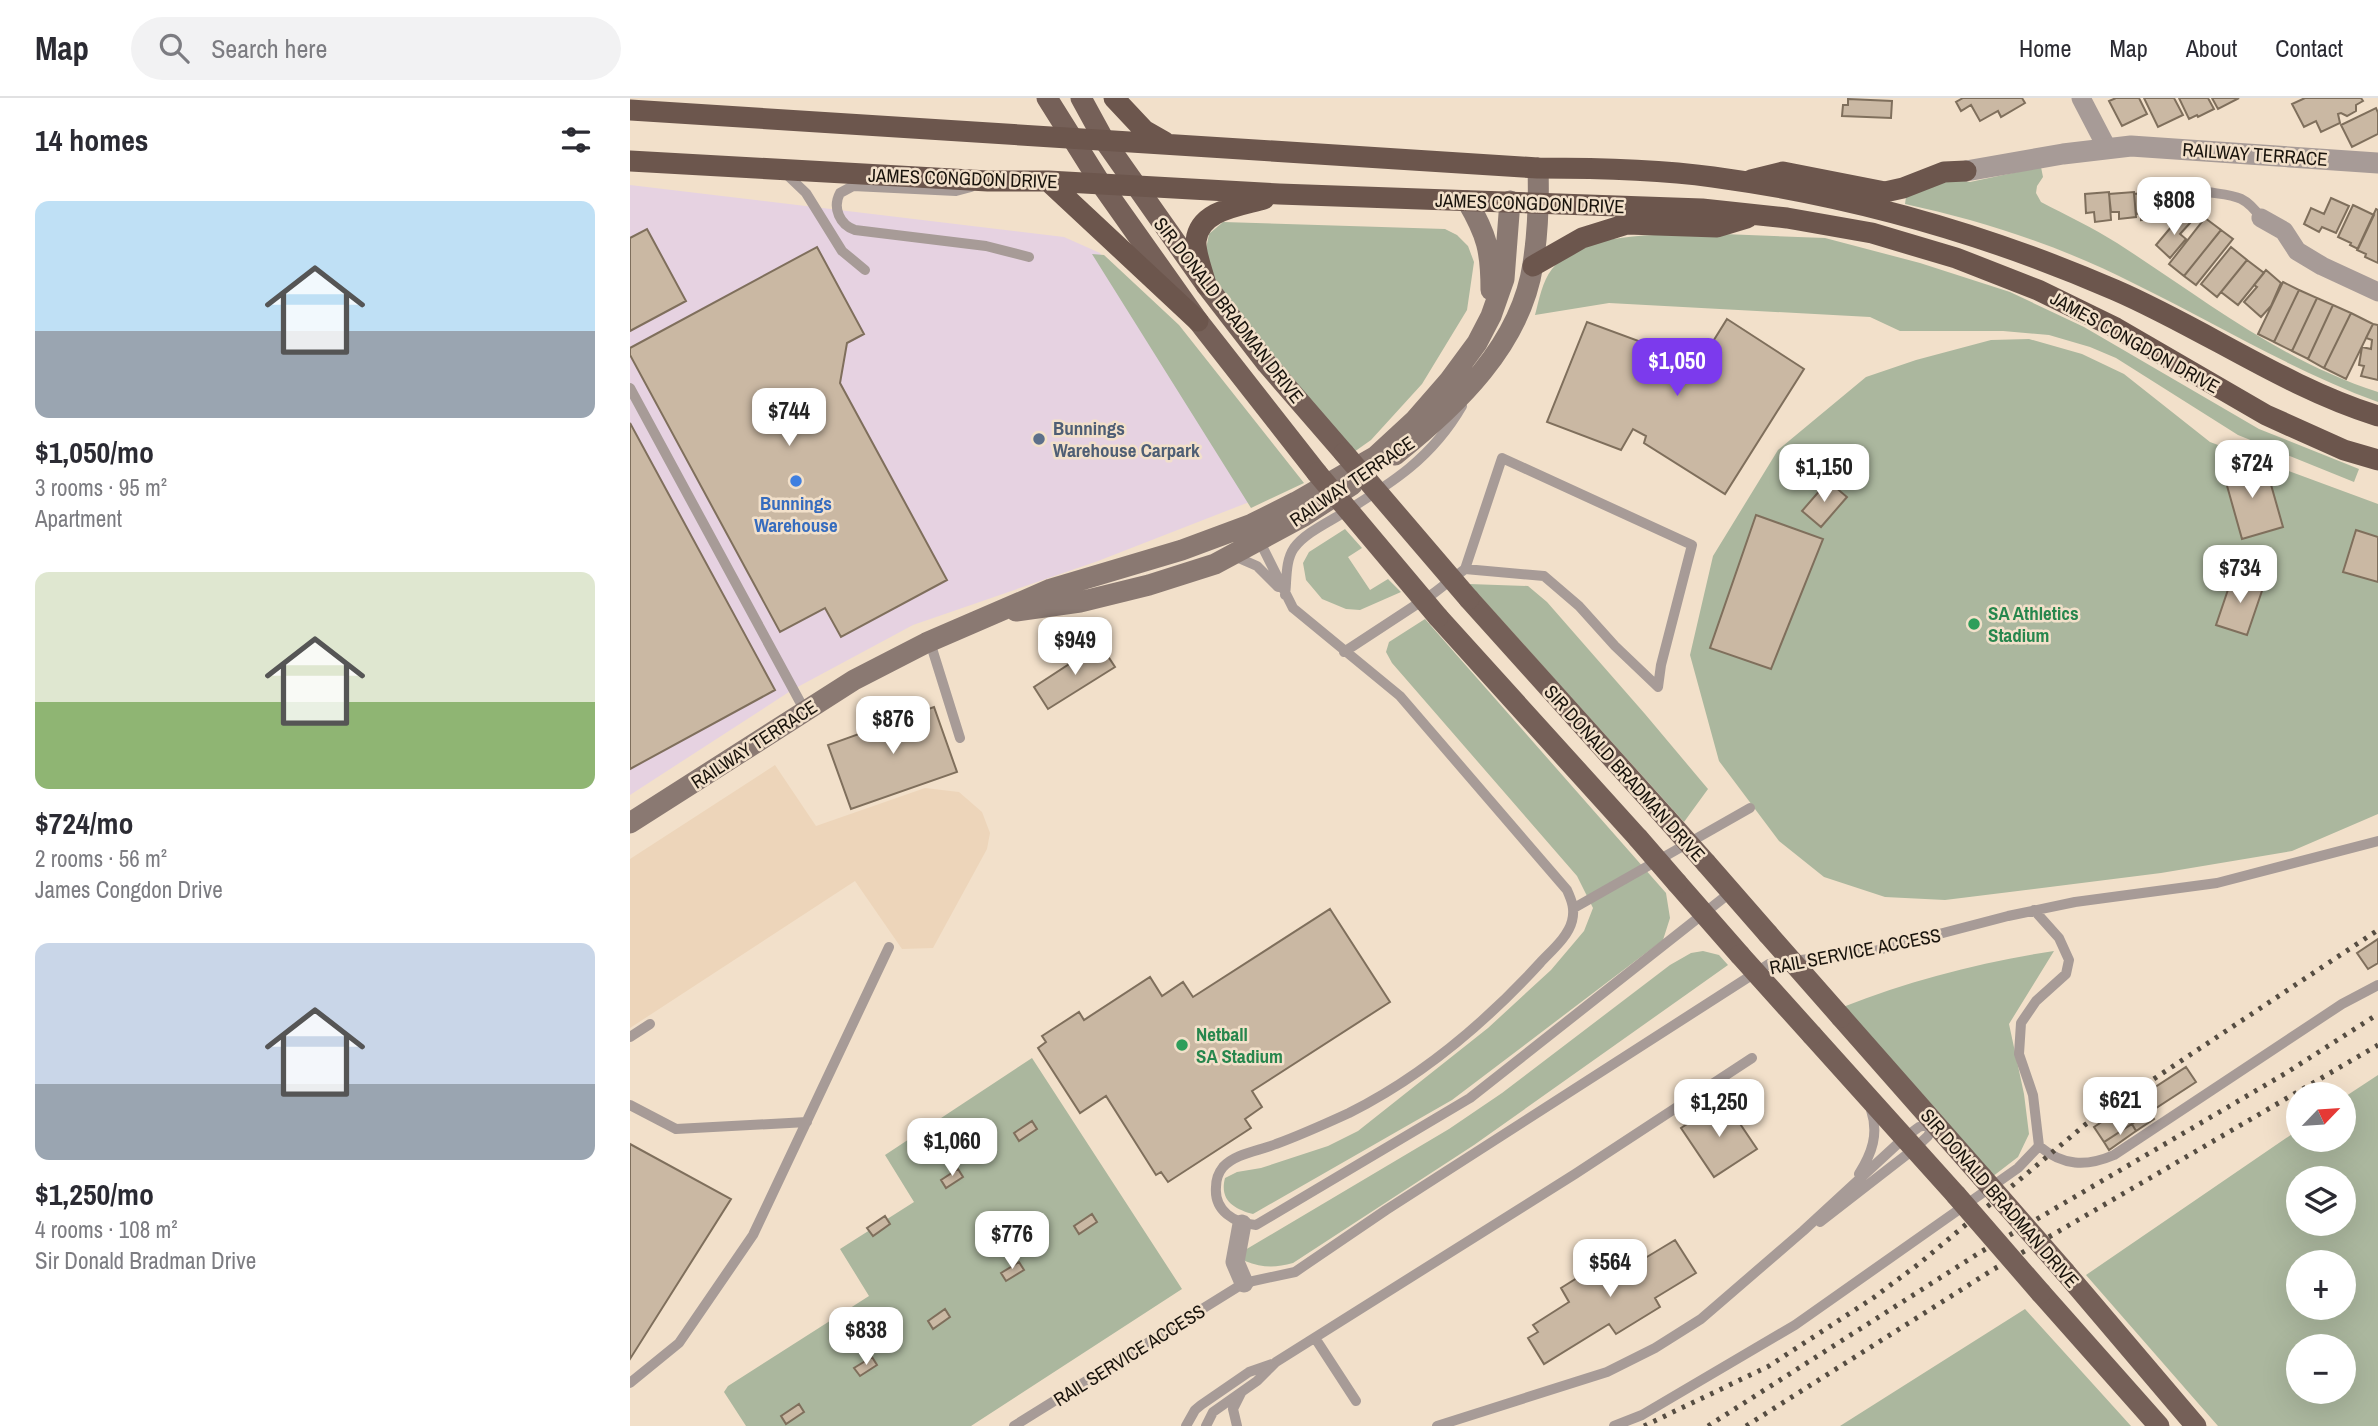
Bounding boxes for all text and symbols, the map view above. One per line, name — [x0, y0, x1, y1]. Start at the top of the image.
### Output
search box — [131, 17, 621, 80]
text: Map — [35, 26, 89, 70]
icon: search — [155, 29, 193, 67]
text: Search here — [211, 31, 327, 66]
text: Home — [2019, 32, 2071, 64]
text: Map — [2109, 32, 2148, 64]
text: About — [2186, 32, 2237, 64]
text: Contact — [2275, 32, 2343, 64]
text: 14 homes — [35, 120, 149, 160]
icon: filters — [557, 121, 595, 159]
street label: RAILWAY TERRACE — [2182, 136, 2328, 172]
street label: JAMES CONGDON DRIVE — [868, 162, 1058, 194]
pin: $808 — [2133, 178, 2215, 237]
text: $808 — [2153, 184, 2195, 215]
street label: JAMES CONGDON DRIVE — [1435, 187, 1625, 219]
street label: SIR DONALD BRADMAN DRIVE — [1148, 212, 1310, 408]
icon: home — [252, 247, 378, 373]
street label: JAMES CONGDON DRIVE — [2046, 285, 2224, 399]
pin: $1,050 — [1620, 338, 1734, 398]
text: $1,050 — [1648, 345, 1706, 376]
pin: $744 — [748, 388, 830, 448]
text: $744 — [768, 395, 810, 426]
place label: Bunnings Warehouse Carpark — [1053, 415, 1200, 463]
street label: RAILWAY TERRACE — [1284, 430, 1420, 532]
marker: Bunnings Warehouse Carpark — [1031, 431, 1047, 447]
text: $1,050/mo — [35, 432, 154, 472]
pin: $724 — [2211, 440, 2293, 500]
pin: $1,150 — [1767, 444, 1881, 504]
text: $724 — [2231, 447, 2273, 478]
text: $1,150 — [1795, 451, 1853, 482]
text: 3 rooms · 95 m² — [35, 472, 167, 503]
marker: Bunnings Warehouse — [788, 473, 804, 489]
place label: Bunnings Warehouse — [754, 490, 838, 538]
text: Apartment — [35, 503, 122, 534]
pin: $734 — [2199, 546, 2281, 605]
text: $734 — [2219, 552, 2261, 583]
place label: SA Athletics Stadium — [1988, 600, 2079, 648]
marker: SA Athletics Stadium — [1966, 616, 1982, 632]
icon: home — [252, 618, 378, 744]
pin: $949 — [1034, 618, 1116, 677]
text: $949 — [1054, 624, 1096, 655]
street label: SIR DONALD BRADMAN DRIVE — [1539, 679, 1711, 867]
street label: RAILWAY TERRACE — [686, 693, 822, 795]
pin: $876 — [852, 696, 934, 756]
text: $876 — [872, 703, 914, 734]
text: $724/mo — [35, 803, 133, 843]
text: 2 rooms · 56 m² — [35, 843, 167, 874]
text: James Congdon Drive — [35, 874, 223, 905]
street label: RAIL SERVICE ACCESS — [1767, 922, 1943, 980]
icon: home — [252, 989, 378, 1115]
place label: Netball SA Stadium — [1196, 1021, 1283, 1069]
marker: Netball SA Stadium — [1174, 1037, 1190, 1053]
pin: $621 — [2079, 1077, 2161, 1137]
pin: $1,250 — [1662, 1080, 1776, 1139]
north arrow — [2286, 1082, 2356, 1152]
map controls — [2286, 1082, 2356, 1404]
text: $621 — [2099, 1084, 2141, 1115]
text: $1,250 — [1690, 1086, 1748, 1117]
street label: SIR DONALD BRADMAN DRIVE — [1915, 1103, 2085, 1293]
pin: $1,060 — [895, 1118, 1009, 1178]
text: $1,060 — [923, 1125, 981, 1156]
button: layers — [2286, 1166, 2356, 1236]
text: $1,250/mo — [35, 1174, 154, 1214]
pin: $776 — [971, 1212, 1053, 1271]
text: 4 rooms · 108 m² — [35, 1214, 178, 1245]
text: $776 — [991, 1218, 1033, 1249]
pin: $564 — [1569, 1240, 1651, 1299]
text: Sir Donald Bradman Drive — [35, 1245, 256, 1276]
text: $564 — [1589, 1246, 1631, 1277]
button: + — [2286, 1250, 2356, 1320]
street label: RAIL SERVICE ACCESS — [1048, 1298, 1210, 1412]
pin: $838 — [825, 1308, 907, 1367]
text: $838 — [845, 1314, 887, 1345]
button: − — [2286, 1334, 2356, 1404]

